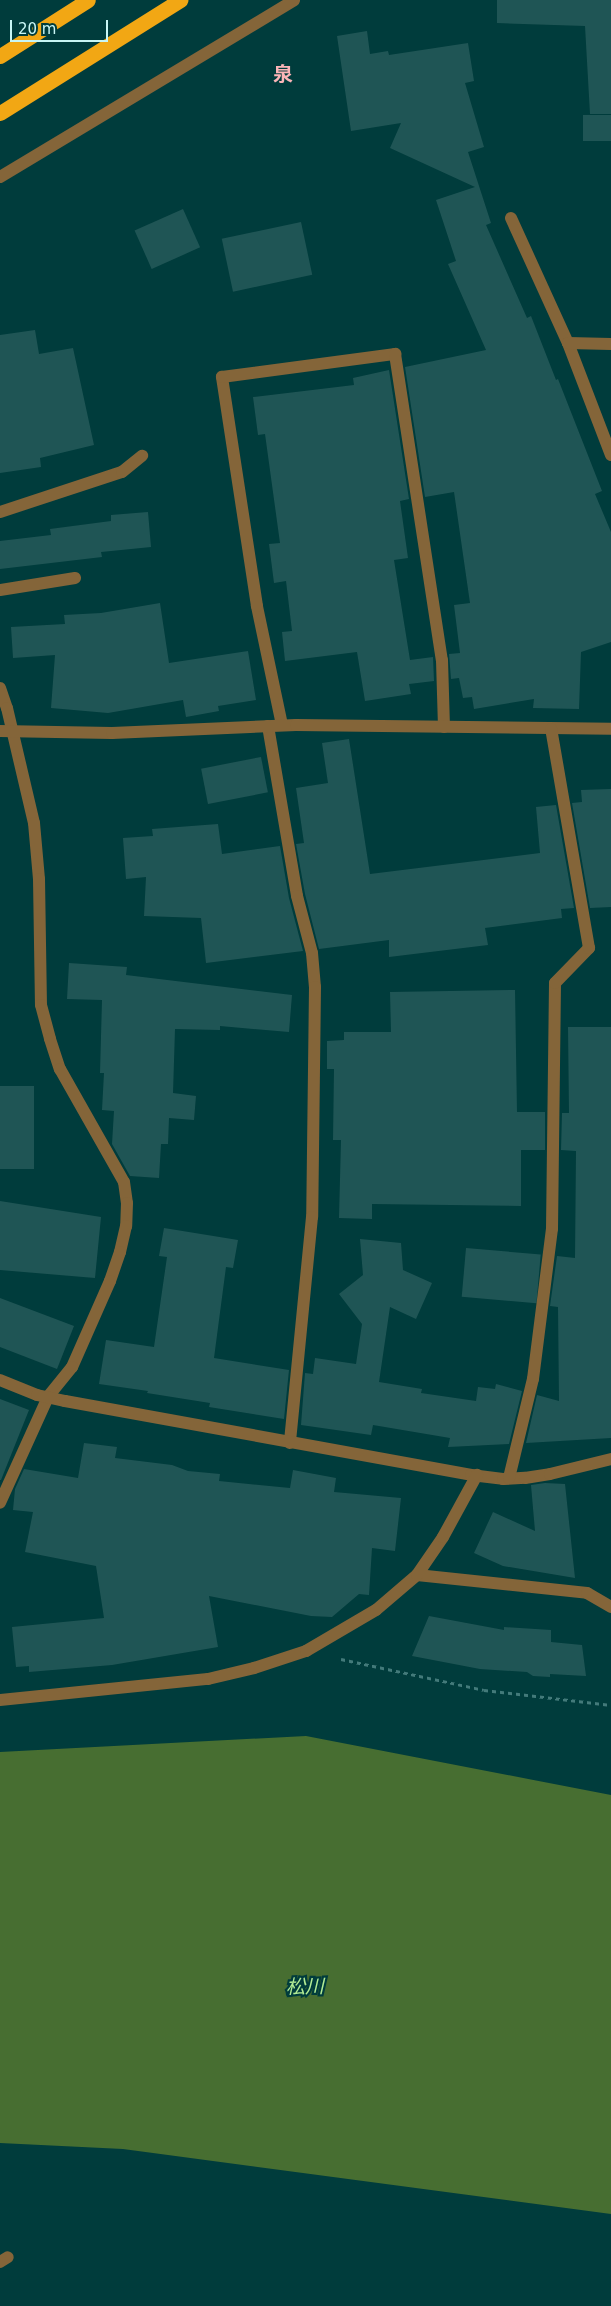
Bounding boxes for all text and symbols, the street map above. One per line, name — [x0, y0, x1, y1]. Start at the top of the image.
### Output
scale bar — [12, 10, 110, 42]
text: 20 m — [18, 20, 56, 38]
district label: 泉 — [273, 62, 293, 86]
water label: 松川 — [286, 1975, 324, 1999]

